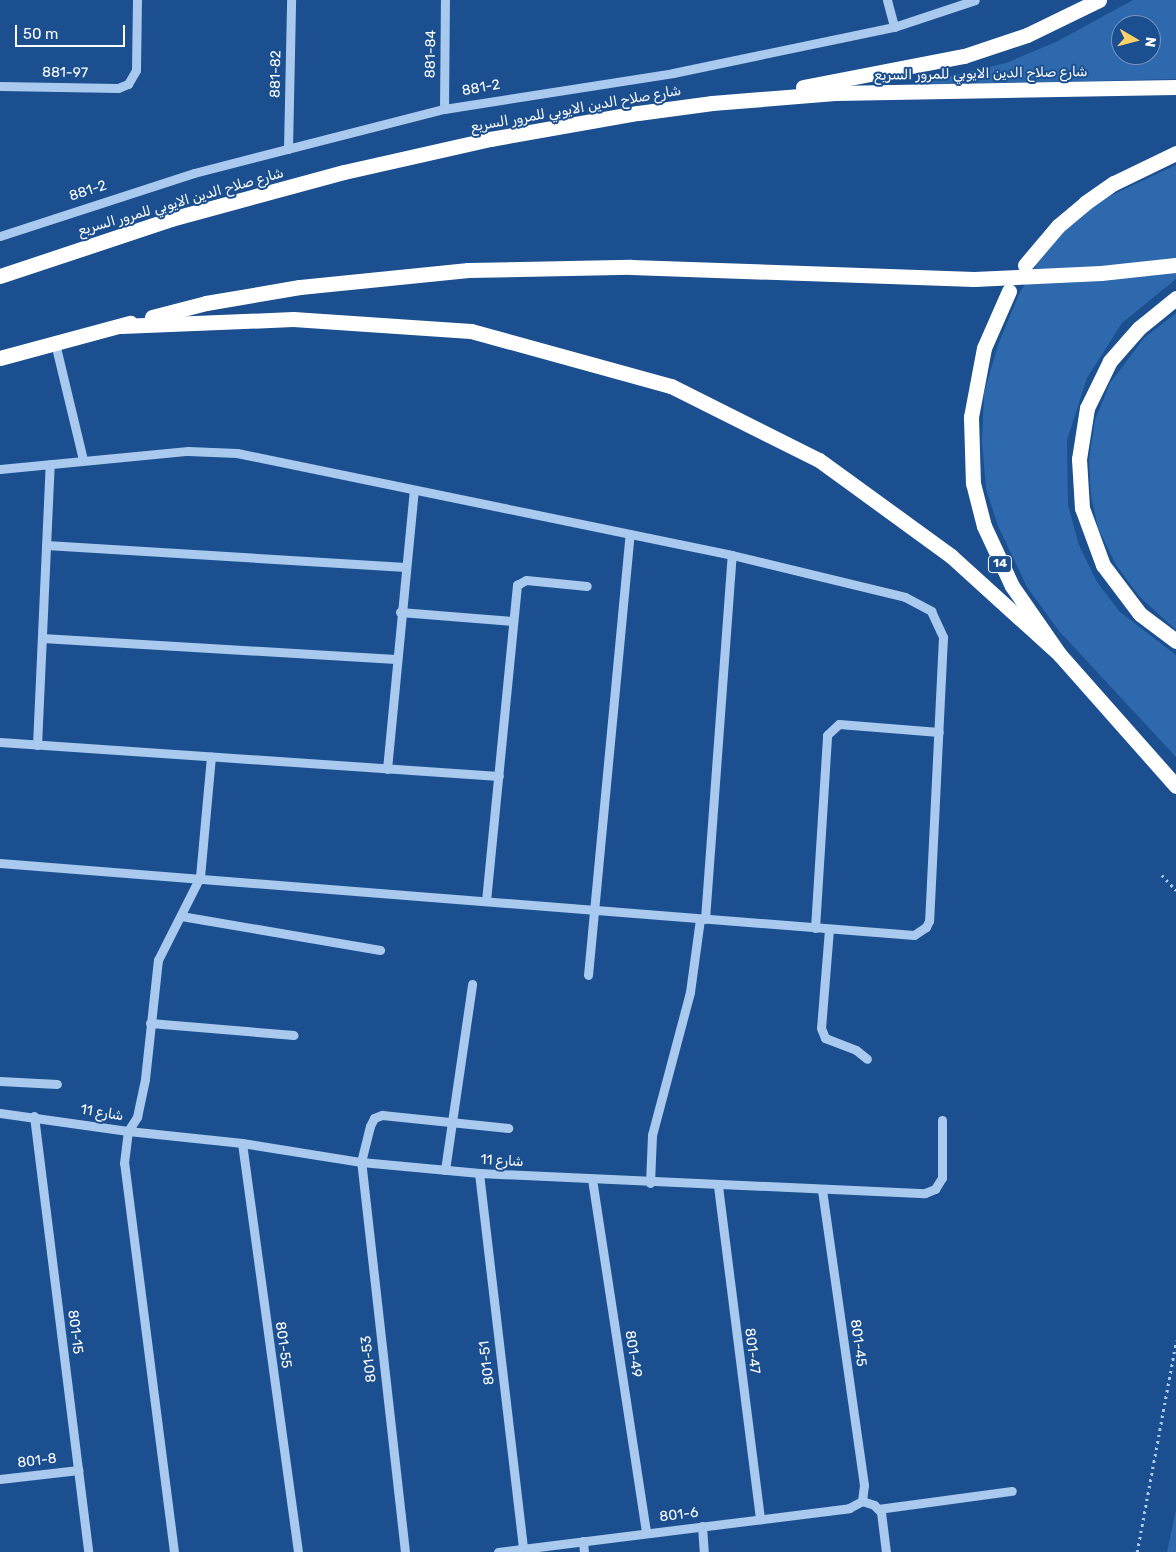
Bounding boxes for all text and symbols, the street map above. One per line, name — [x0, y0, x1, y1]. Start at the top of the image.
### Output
scale bar — [18, 15, 128, 47]
north arrow — [1111, 15, 1161, 65]
text: 50 m — [23, 25, 58, 43]
street label: 881-84 — [422, 30, 440, 78]
text: N — [1141, 36, 1159, 48]
street label: 881-82 — [267, 50, 285, 98]
street label: 881-97 — [42, 64, 88, 82]
street label: شارع صلاح الدين الايوبي للمرور السريع — [874, 64, 1088, 84]
street label: 881-2 — [461, 76, 501, 100]
street label: شارع صلاح الدين الايوبي للمرور السريع — [470, 82, 682, 136]
street label: شارع صلاح الدين الايوبي للمرور السريع — [76, 165, 286, 239]
street label: 881-2 — [67, 177, 109, 205]
road number: 14 — [988, 554, 1012, 574]
street label: شارع 11 — [79, 1101, 125, 1125]
street label: شارع 11 — [480, 1151, 524, 1171]
street label: 801-15 — [64, 1309, 86, 1355]
street label: 801-45 — [846, 1318, 870, 1368]
street label: 801-55 — [271, 1321, 295, 1369]
street label: 801-47 — [741, 1327, 763, 1375]
street label: 801-49 — [621, 1329, 645, 1379]
street label: 801-53 — [358, 1335, 380, 1383]
street label: 801-51 — [476, 1340, 498, 1386]
street label: 801-8 — [16, 1450, 58, 1472]
street label: 801-6 — [659, 1504, 699, 1526]

